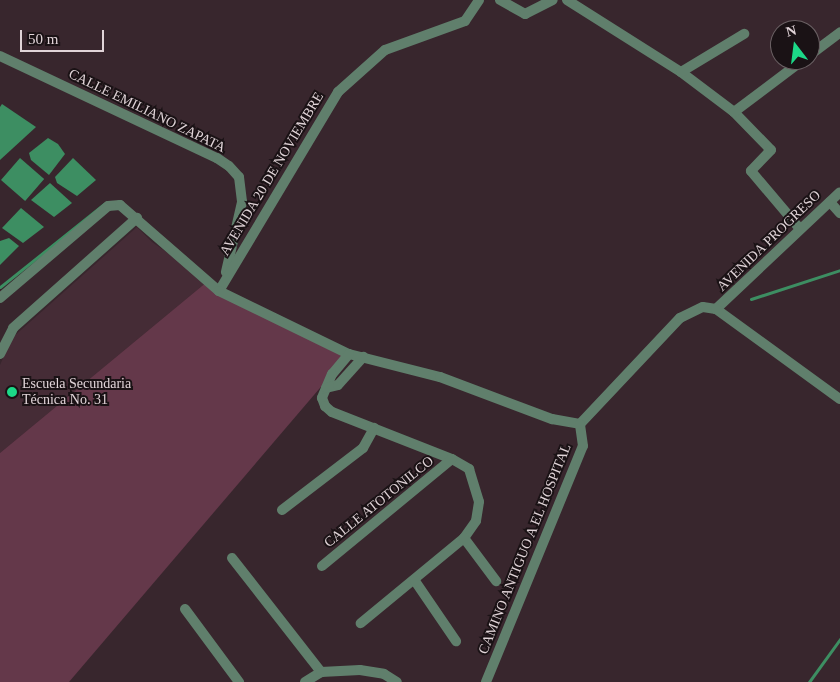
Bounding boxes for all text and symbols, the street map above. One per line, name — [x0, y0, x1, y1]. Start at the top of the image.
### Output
scale bar — [22, 20, 106, 52]
north arrow — [770, 20, 820, 70]
text: N — [784, 22, 798, 40]
text: 50 m — [28, 31, 58, 47]
street label: CALLE EMILIANO ZAPATA — [66, 66, 228, 156]
street label: AVENIDA 20 DE NOVIEMBRE — [216, 89, 328, 259]
street label: AVENIDA PROGRESO — [713, 187, 825, 295]
place label: Escuela Secundaria Técnica No. 31 — [22, 376, 131, 408]
marker: Escuela Secundaria Técnica No. 31 — [6, 386, 18, 398]
street label: CAMINO ANTIGUO A EL HOSPITAL — [474, 440, 576, 658]
street label: CALLE ATOTONILCO — [321, 452, 437, 552]

